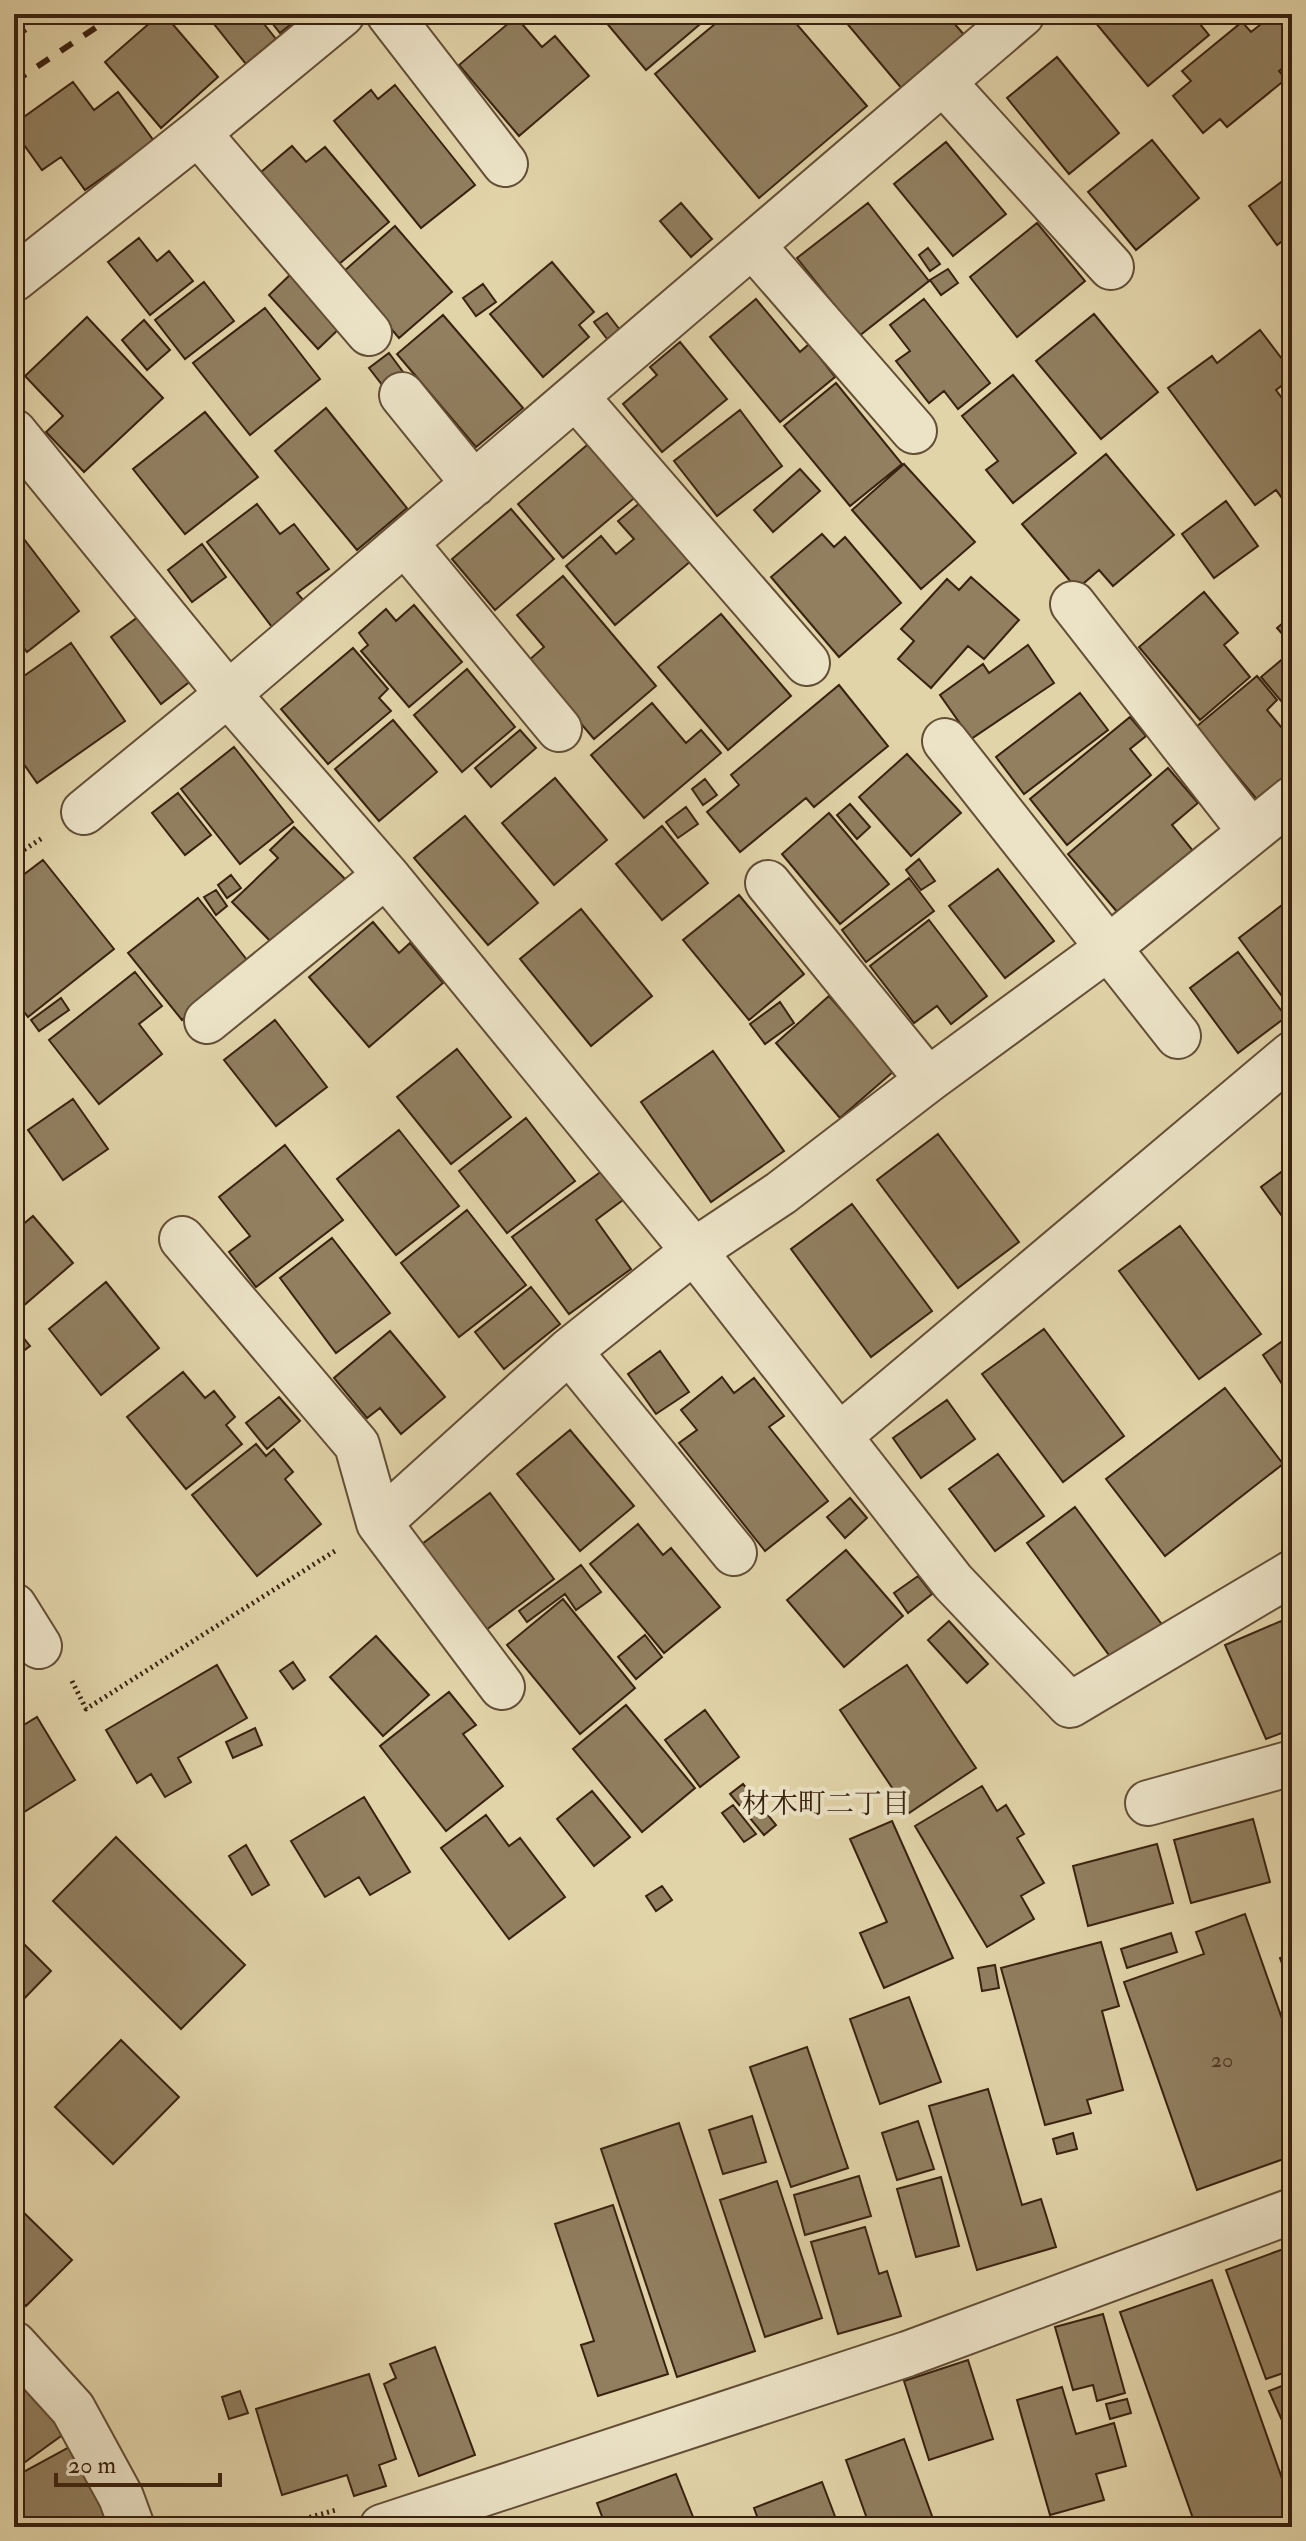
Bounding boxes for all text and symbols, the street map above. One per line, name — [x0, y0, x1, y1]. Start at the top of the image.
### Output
district label: 材木町二丁目 — [742, 1787, 910, 1822]
house number: 20 — [1211, 2046, 1233, 2074]
scale bar — [56, 2437, 220, 2487]
text: 20 m — [68, 2450, 117, 2481]

